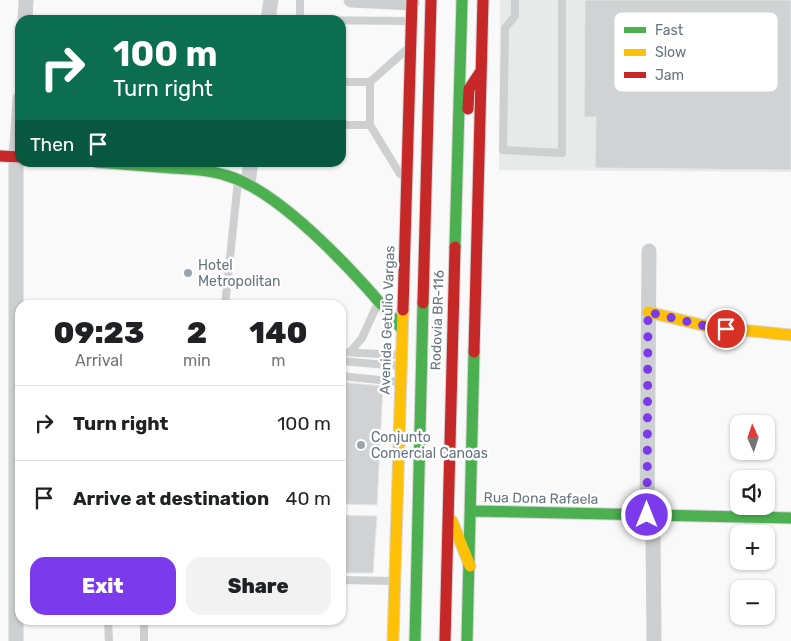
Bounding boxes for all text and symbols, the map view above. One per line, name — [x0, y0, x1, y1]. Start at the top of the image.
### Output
legend — [614, 12, 778, 92]
text: Fast — [655, 22, 684, 39]
text: 100 m — [113, 33, 218, 75]
icon: right — [30, 35, 95, 100]
text: Slow — [655, 44, 686, 61]
text: Jam — [655, 67, 684, 84]
text: Turn right — [113, 75, 213, 102]
icon: arrive — [84, 130, 112, 158]
text: Then — [30, 133, 74, 156]
street label: Avenida Getúlio Vargas — [376, 245, 399, 395]
place label: Hotel Metropolitan — [198, 257, 280, 290]
marker: Hotel Metropolitan — [182, 267, 194, 279]
street label: Rodovia BR-116 — [427, 270, 448, 371]
pin — [705, 308, 747, 350]
text: 09:23 — [54, 315, 144, 351]
text: 2 — [187, 315, 207, 351]
text: 140 — [249, 315, 307, 351]
icon: arrive — [712, 315, 740, 343]
text: Arrival — [75, 351, 123, 370]
text: min — [183, 351, 211, 370]
text: m — [271, 351, 286, 370]
icon: right — [30, 409, 58, 437]
text: Turn right — [73, 412, 168, 435]
text: 100 m — [277, 412, 331, 435]
north arrow — [730, 415, 775, 460]
map controls — [730, 415, 775, 625]
place label: Conjunto Comercial Canoas — [371, 429, 488, 462]
marker: Conjunto Comercial Canoas — [355, 439, 367, 451]
button: sound — [730, 470, 775, 515]
icon: arrive — [30, 484, 58, 512]
text: Arrive at destination — [73, 487, 269, 510]
text: 40 m — [286, 487, 331, 510]
position arrow — [620, 488, 672, 540]
street label: Rua Dona Rafaela — [483, 489, 599, 508]
button: + — [730, 525, 775, 570]
button: Exit — [30, 557, 176, 615]
button: Share — [186, 557, 331, 615]
button: − — [730, 580, 775, 625]

